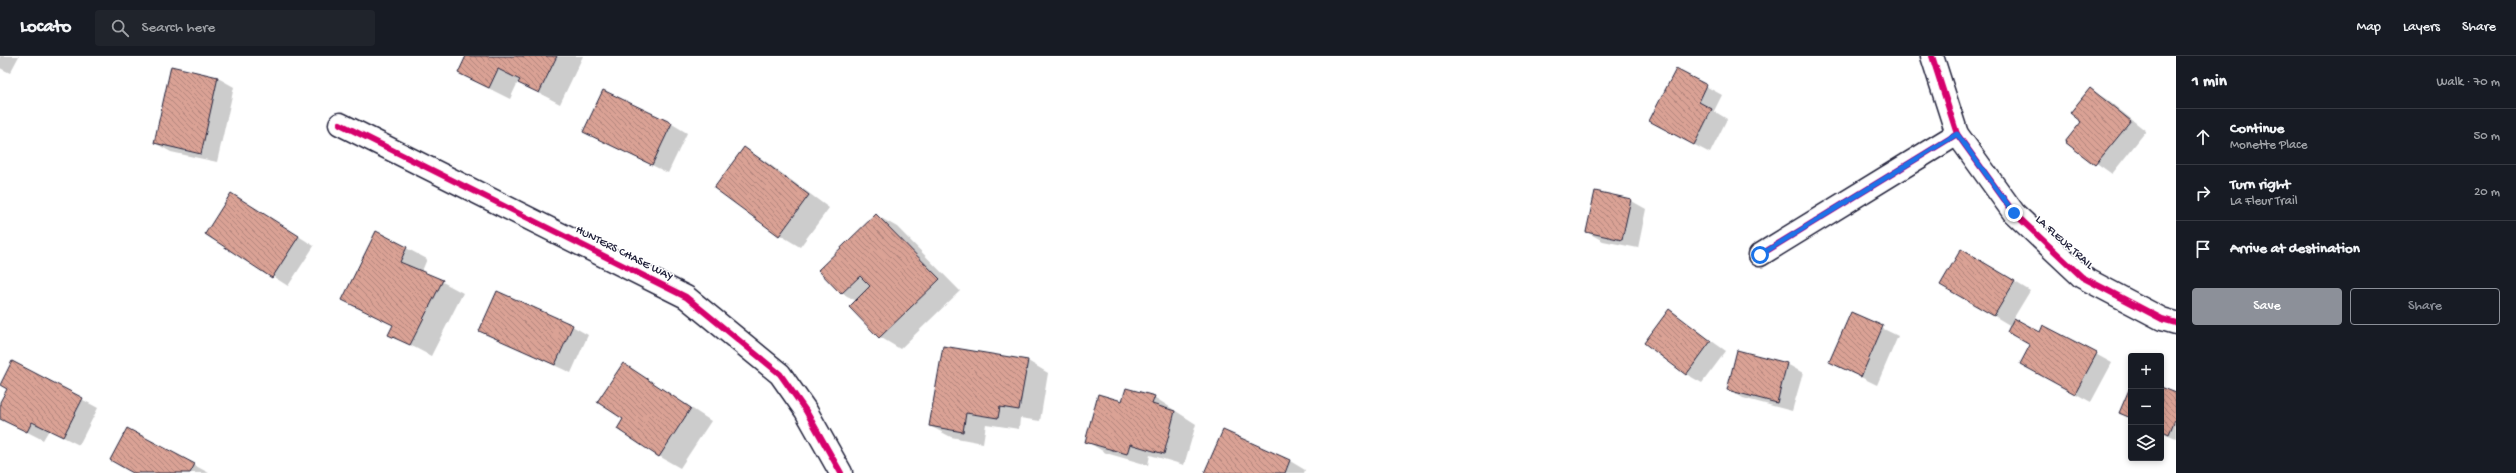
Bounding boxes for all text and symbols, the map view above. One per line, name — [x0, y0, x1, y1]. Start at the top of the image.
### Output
search box — [95, 10, 375, 46]
text: Locato — [20, 16, 71, 39]
icon: search — [109, 17, 131, 39]
text: Search here — [141, 19, 215, 37]
text: Map — [2357, 19, 2381, 36]
text: Layers — [2403, 19, 2440, 36]
text: Share — [2462, 19, 2496, 36]
text: 1 min — [2192, 72, 2227, 92]
text: Walk · 70 m — [2436, 75, 2500, 90]
text: Continue — [2230, 120, 2284, 138]
icon: ahead — [2192, 126, 2214, 148]
text: 50 m — [2473, 129, 2500, 144]
text: Monette Place — [2230, 138, 2307, 153]
text: Turn right — [2230, 176, 2290, 194]
icon: right — [2192, 182, 2214, 204]
text: 20 m — [2474, 185, 2500, 200]
text: La Fleur Trail — [2230, 194, 2298, 209]
route end — [2005, 204, 2023, 222]
street label: LA FLEUR TRAIL — [2032, 213, 2096, 273]
street label: HUNTERS CHASE WAY — [573, 223, 675, 285]
icon: arrive — [2192, 238, 2214, 260]
text: Arrive at destination — [2230, 240, 2360, 258]
route start — [1751, 246, 1769, 264]
button: Save — [2192, 288, 2342, 325]
button: Share — [2350, 288, 2500, 325]
map controls — [2128, 353, 2164, 461]
button: + — [2128, 353, 2164, 389]
button: − — [2128, 389, 2164, 425]
button: layers — [2128, 425, 2164, 461]

